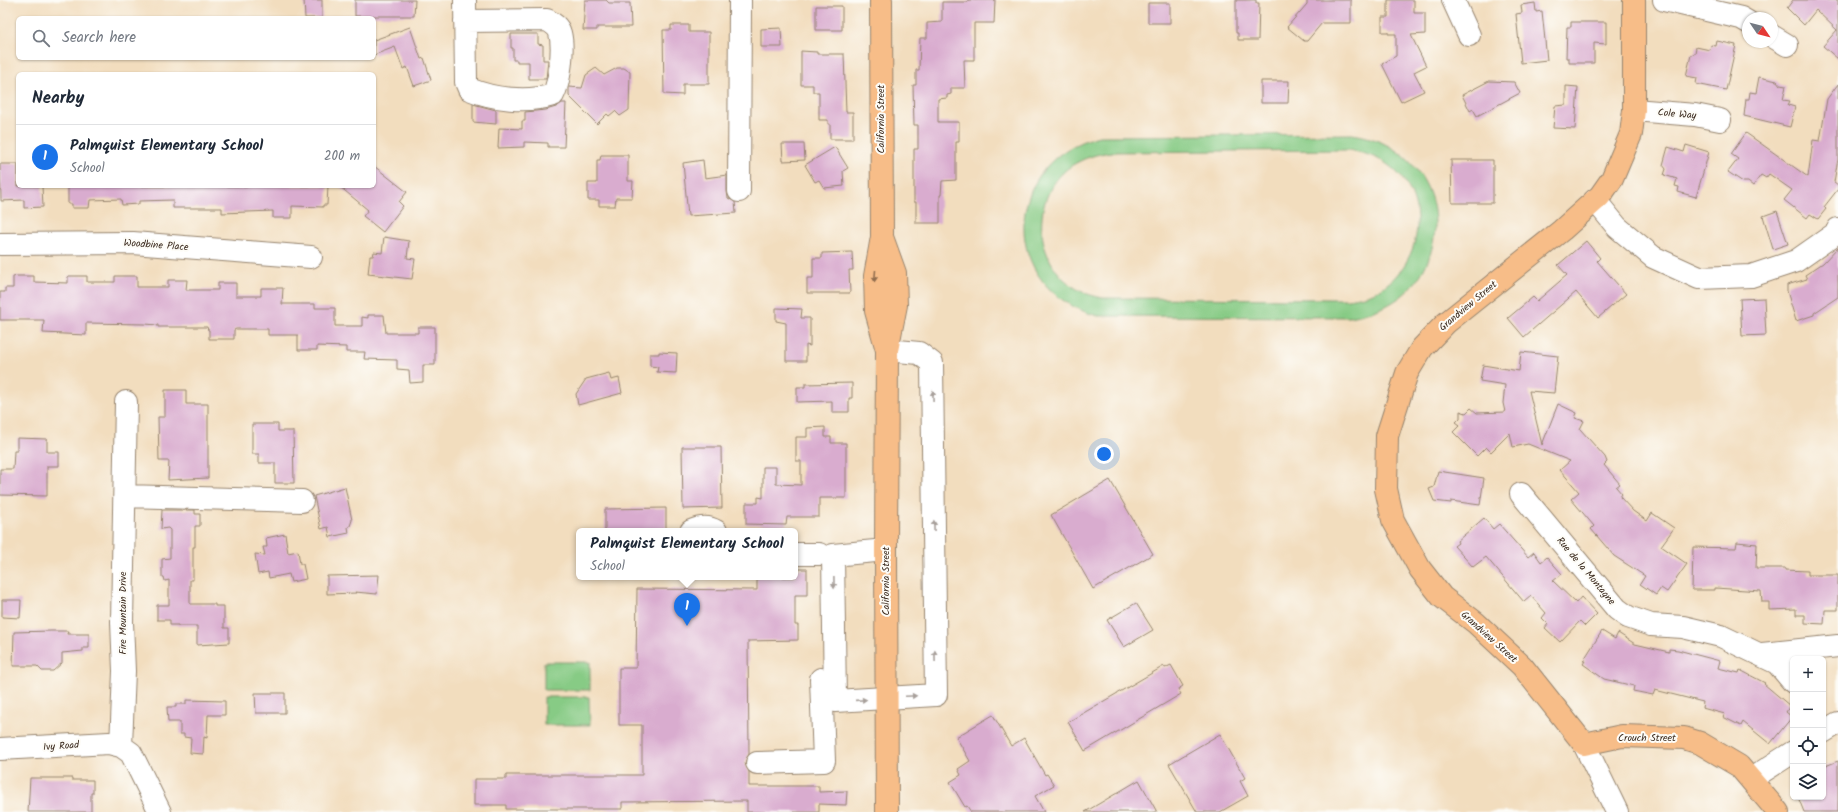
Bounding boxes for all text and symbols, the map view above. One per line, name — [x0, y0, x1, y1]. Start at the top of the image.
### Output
north arrow — [1742, 12, 1778, 48]
search box — [16, 16, 376, 60]
text: Search here — [62, 26, 136, 50]
icon: search — [30, 27, 52, 49]
street label: California Street — [873, 84, 889, 153]
text: Nearby — [32, 85, 84, 112]
street label: Cole Way — [1657, 104, 1697, 124]
text: Palmquist Elementary School — [70, 134, 263, 158]
text: 1 — [43, 146, 47, 167]
text: 200 m — [324, 146, 360, 167]
text: School — [70, 158, 105, 179]
street label: Woodbine Place — [123, 235, 189, 255]
one-way arrow — [872, 270, 879, 282]
street label: Grandview Street — [1435, 277, 1501, 335]
one-way arrow — [930, 389, 936, 402]
your location — [1094, 444, 1114, 464]
one-way arrow — [931, 519, 937, 532]
popup — [576, 528, 798, 580]
text: Palmquist Elementary School — [590, 532, 784, 556]
street label: Rue de la Montagne — [1553, 533, 1620, 609]
street label: California Street — [878, 546, 894, 615]
text: School — [590, 556, 625, 577]
street label: Fire Mountain Drive — [115, 571, 131, 655]
one-way arrow — [831, 577, 837, 590]
pin: 1 — [674, 593, 700, 626]
street label: Grandview Street — [1457, 607, 1521, 667]
one-way arrow — [932, 649, 938, 662]
map controls — [1790, 656, 1826, 800]
button: + — [1790, 656, 1826, 692]
button: − — [1790, 692, 1826, 728]
one-way arrow — [905, 693, 917, 700]
one-way arrow — [855, 696, 867, 703]
button: locate — [1790, 728, 1826, 764]
street label: Crouch Street — [1618, 730, 1676, 746]
street label: Ivy Road — [42, 737, 81, 755]
button: layers — [1790, 764, 1826, 800]

